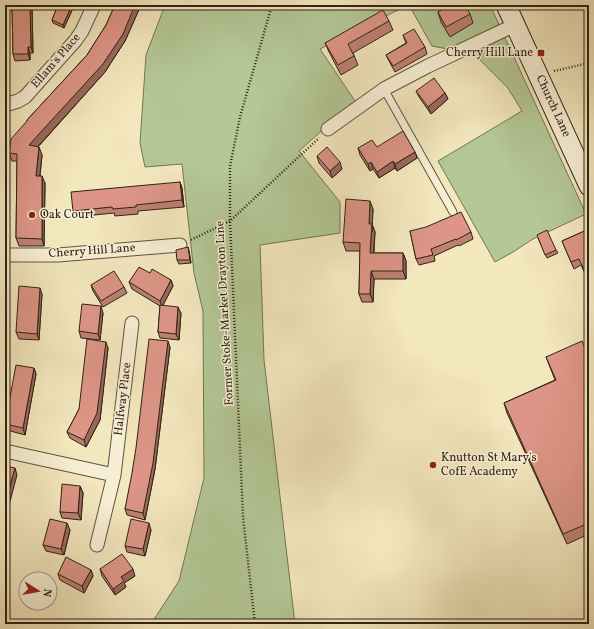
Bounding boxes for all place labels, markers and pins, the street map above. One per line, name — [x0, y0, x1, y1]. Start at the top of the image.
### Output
place label: Cherry Hill Lane — [446, 45, 533, 61]
marker: Cherry Hill Lane — [536, 48, 546, 58]
place label: Oak Court — [40, 207, 94, 223]
marker: Oak Court — [27, 210, 37, 220]
place label: Knutton St Mary's CofE Academy — [441, 450, 537, 480]
marker: Knutton St Mary's CofE Academy — [428, 460, 438, 470]

